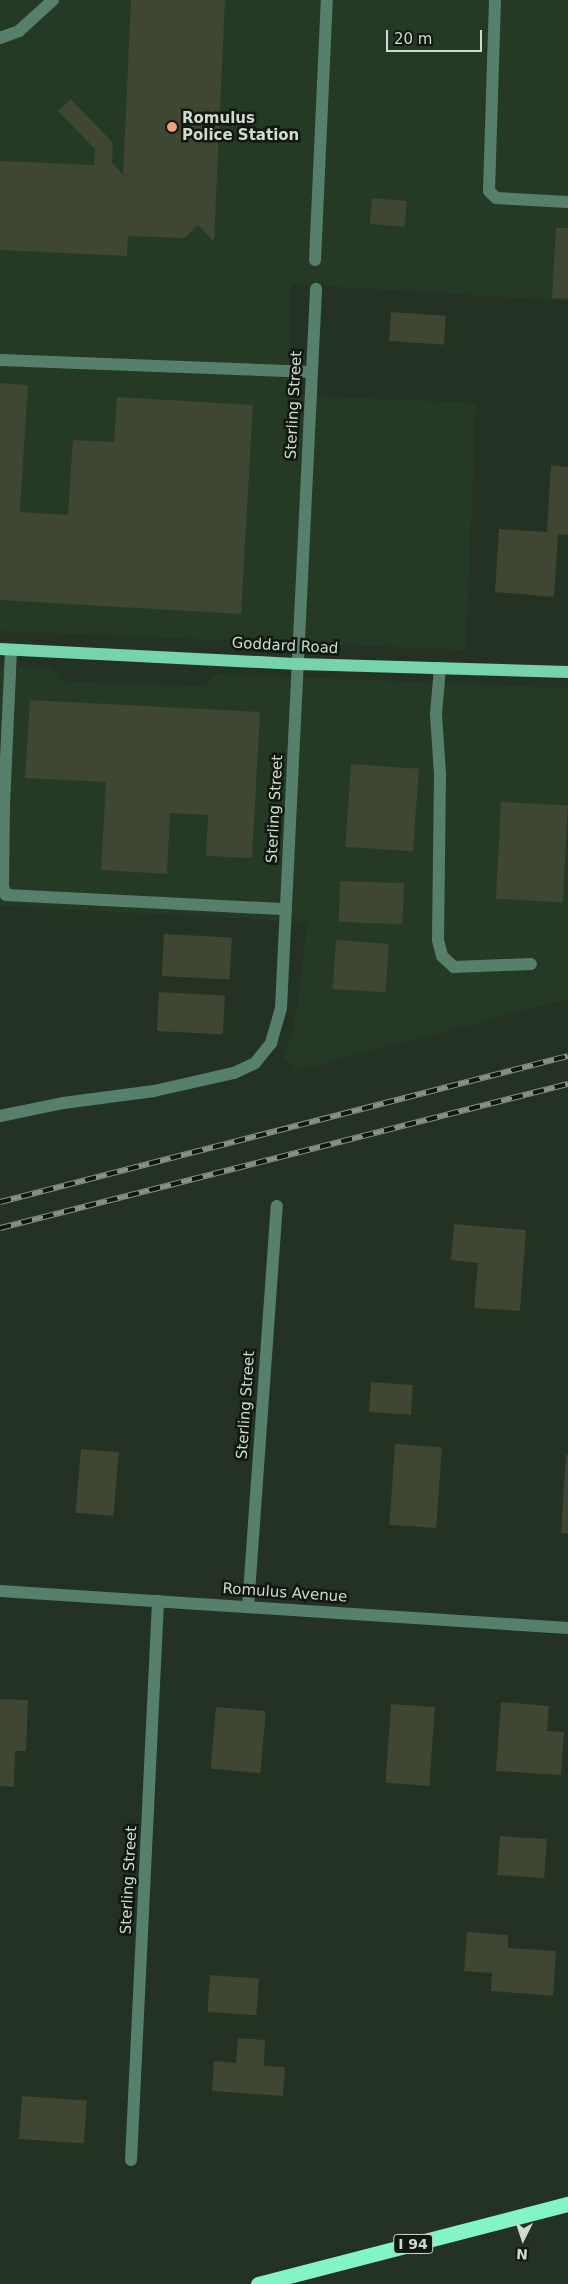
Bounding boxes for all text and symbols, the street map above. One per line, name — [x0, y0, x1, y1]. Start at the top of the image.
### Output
scale bar — [388, 20, 484, 52]
text: 20 m — [394, 30, 432, 48]
place label: Romulus Police Station — [182, 109, 299, 144]
marker: Romulus Police Station — [166, 121, 178, 133]
street label: Sterling Street — [282, 350, 306, 460]
street label: Goddard Road — [231, 634, 339, 658]
street label: Sterling Street — [263, 754, 287, 864]
street label: Sterling Street — [233, 1350, 259, 1460]
street label: Romulus Avenue — [222, 1580, 348, 1606]
street label: Sterling Street — [117, 1825, 141, 1935]
north arrow — [498, 2214, 548, 2264]
road number: I 94 — [393, 2232, 433, 2256]
text: N — [516, 2246, 528, 2262]

